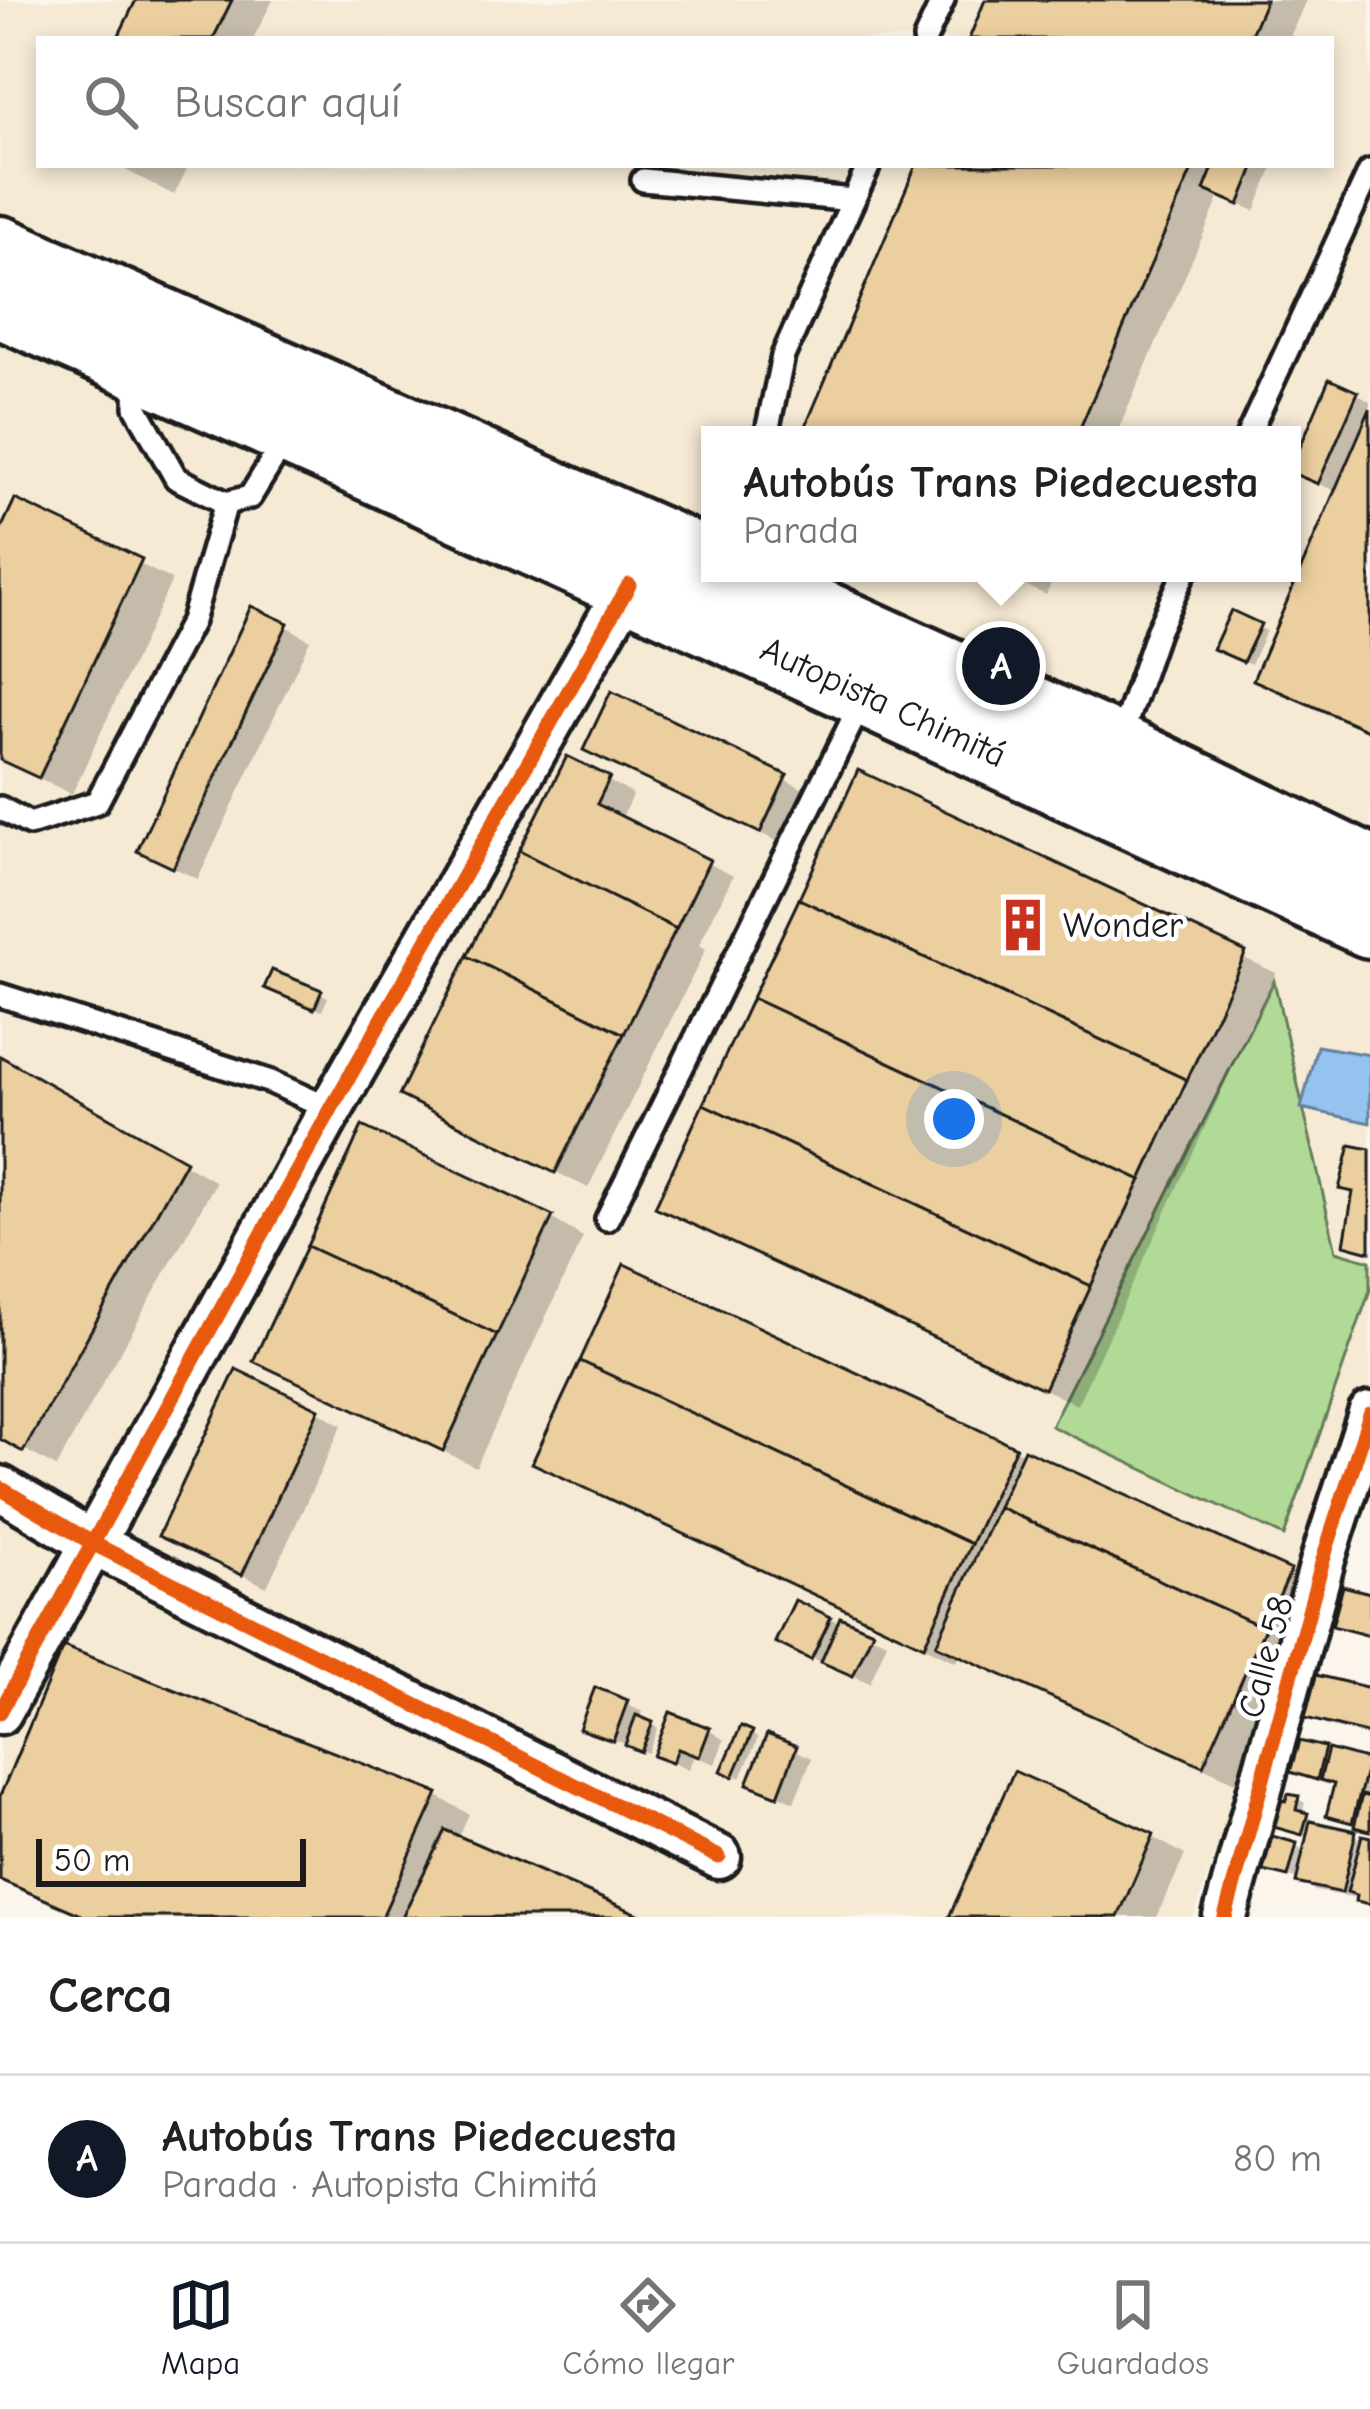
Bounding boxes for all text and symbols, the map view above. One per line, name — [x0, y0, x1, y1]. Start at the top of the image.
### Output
search box — [36, 36, 1334, 168]
icon: search — [78, 69, 144, 135]
text: Buscar aquí — [174, 76, 401, 128]
popup — [701, 426, 1301, 582]
text: Autobús Trans Piedecuesta — [743, 456, 1259, 508]
text: Parada — [743, 508, 859, 553]
pin: A — [962, 621, 1040, 711]
street label: Autopista Chimitá — [754, 625, 1012, 777]
building icon: Wonder — [994, 896, 1052, 954]
place label: Wonder — [1063, 905, 1184, 946]
your location — [924, 1089, 984, 1149]
street label: Calle 58 — [1230, 1592, 1302, 1722]
scale bar — [36, 1833, 306, 1886]
text: 50 m — [54, 1841, 130, 1879]
text: Cerca — [48, 1966, 173, 2025]
text: Autobús Trans Piedecuesta — [162, 2110, 678, 2162]
text: A — [76, 2136, 98, 2181]
text: 80 m — [1233, 2136, 1322, 2181]
text: Parada · Autopista Chimitá — [162, 2162, 598, 2207]
tab: Mapa — [161, 2272, 240, 2382]
tab: Cómo llegar — [562, 2272, 734, 2382]
tab: Guardados — [1056, 2272, 1209, 2382]

